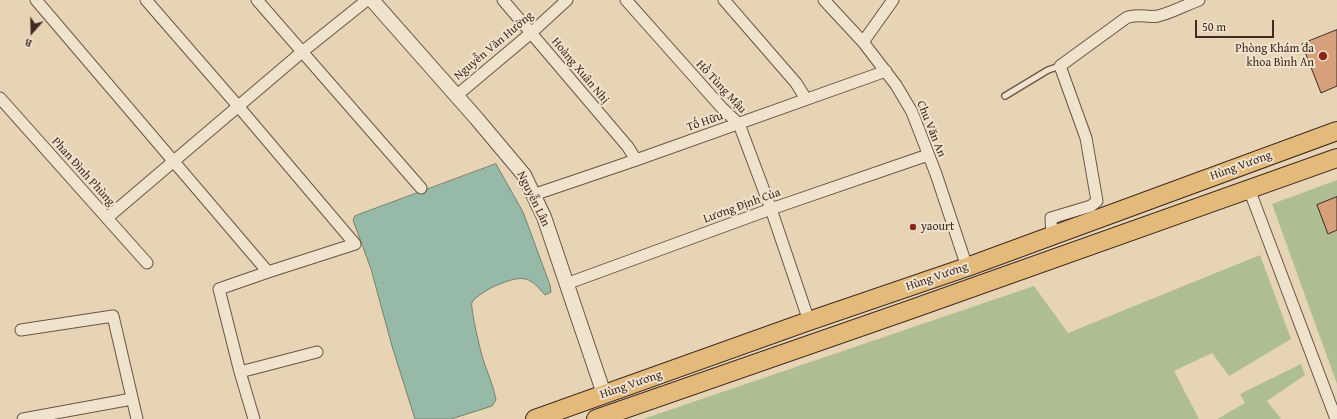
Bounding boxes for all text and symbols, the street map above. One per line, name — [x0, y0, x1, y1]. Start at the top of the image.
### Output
street label: Nguyễn Văn Hưởng — [451, 9, 537, 83]
north arrow — [12, 12, 52, 52]
scale bar — [1197, 12, 1276, 38]
text: 50 m — [1202, 18, 1226, 35]
text: B — [22, 35, 34, 52]
street label: Hoàng Xuân Nhị — [548, 35, 612, 107]
place label: Phòng Khám đa khoa Bình An — [1235, 42, 1314, 70]
marker: Phòng Khám đa khoa Bình An — [1317, 50, 1329, 62]
street label: Hồ Tùng Mậu — [693, 57, 749, 117]
street label: Chu Văn An — [913, 99, 949, 159]
street label: Tố Hữu — [685, 109, 725, 135]
street label: Phan Đình Phùng — [48, 135, 118, 209]
street label: Hùng Vương — [1208, 148, 1274, 184]
street label: Nguyễn Lân — [513, 169, 553, 229]
street label: Lương Định Của — [702, 185, 782, 227]
place label: yaourt — [921, 220, 954, 234]
marker: yaourt — [908, 222, 918, 232]
street label: Hùng Vương — [904, 260, 970, 294]
street label: Hùng Vương — [598, 368, 664, 402]

